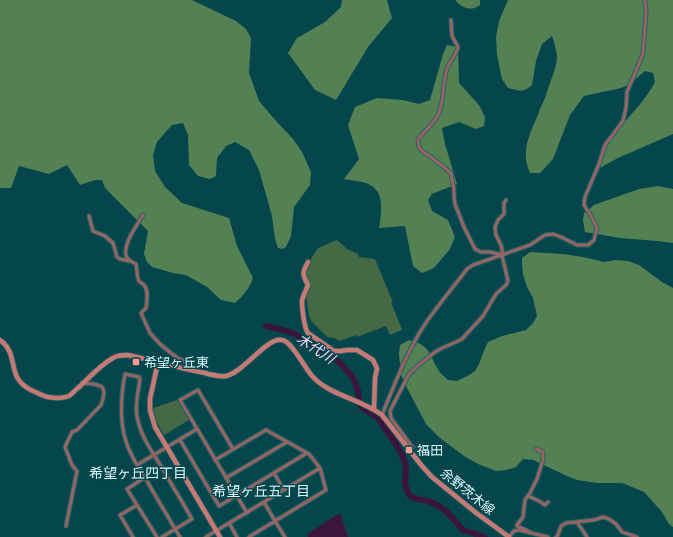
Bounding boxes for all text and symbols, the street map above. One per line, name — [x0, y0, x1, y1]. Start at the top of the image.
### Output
water label: 木代川 — [294, 329, 340, 368]
place label: 希望ヶ丘東 — [144, 354, 209, 370]
marker: 希望ヶ丘東 — [131, 357, 141, 367]
place label: 福田 — [417, 442, 443, 458]
marker: 福田 — [404, 445, 414, 455]
district label: 希望ヶ丘四丁目 — [89, 464, 187, 481]
street label: 余野茨木線 — [438, 464, 498, 518]
district label: 希望ヶ丘五丁目 — [212, 482, 310, 499]

